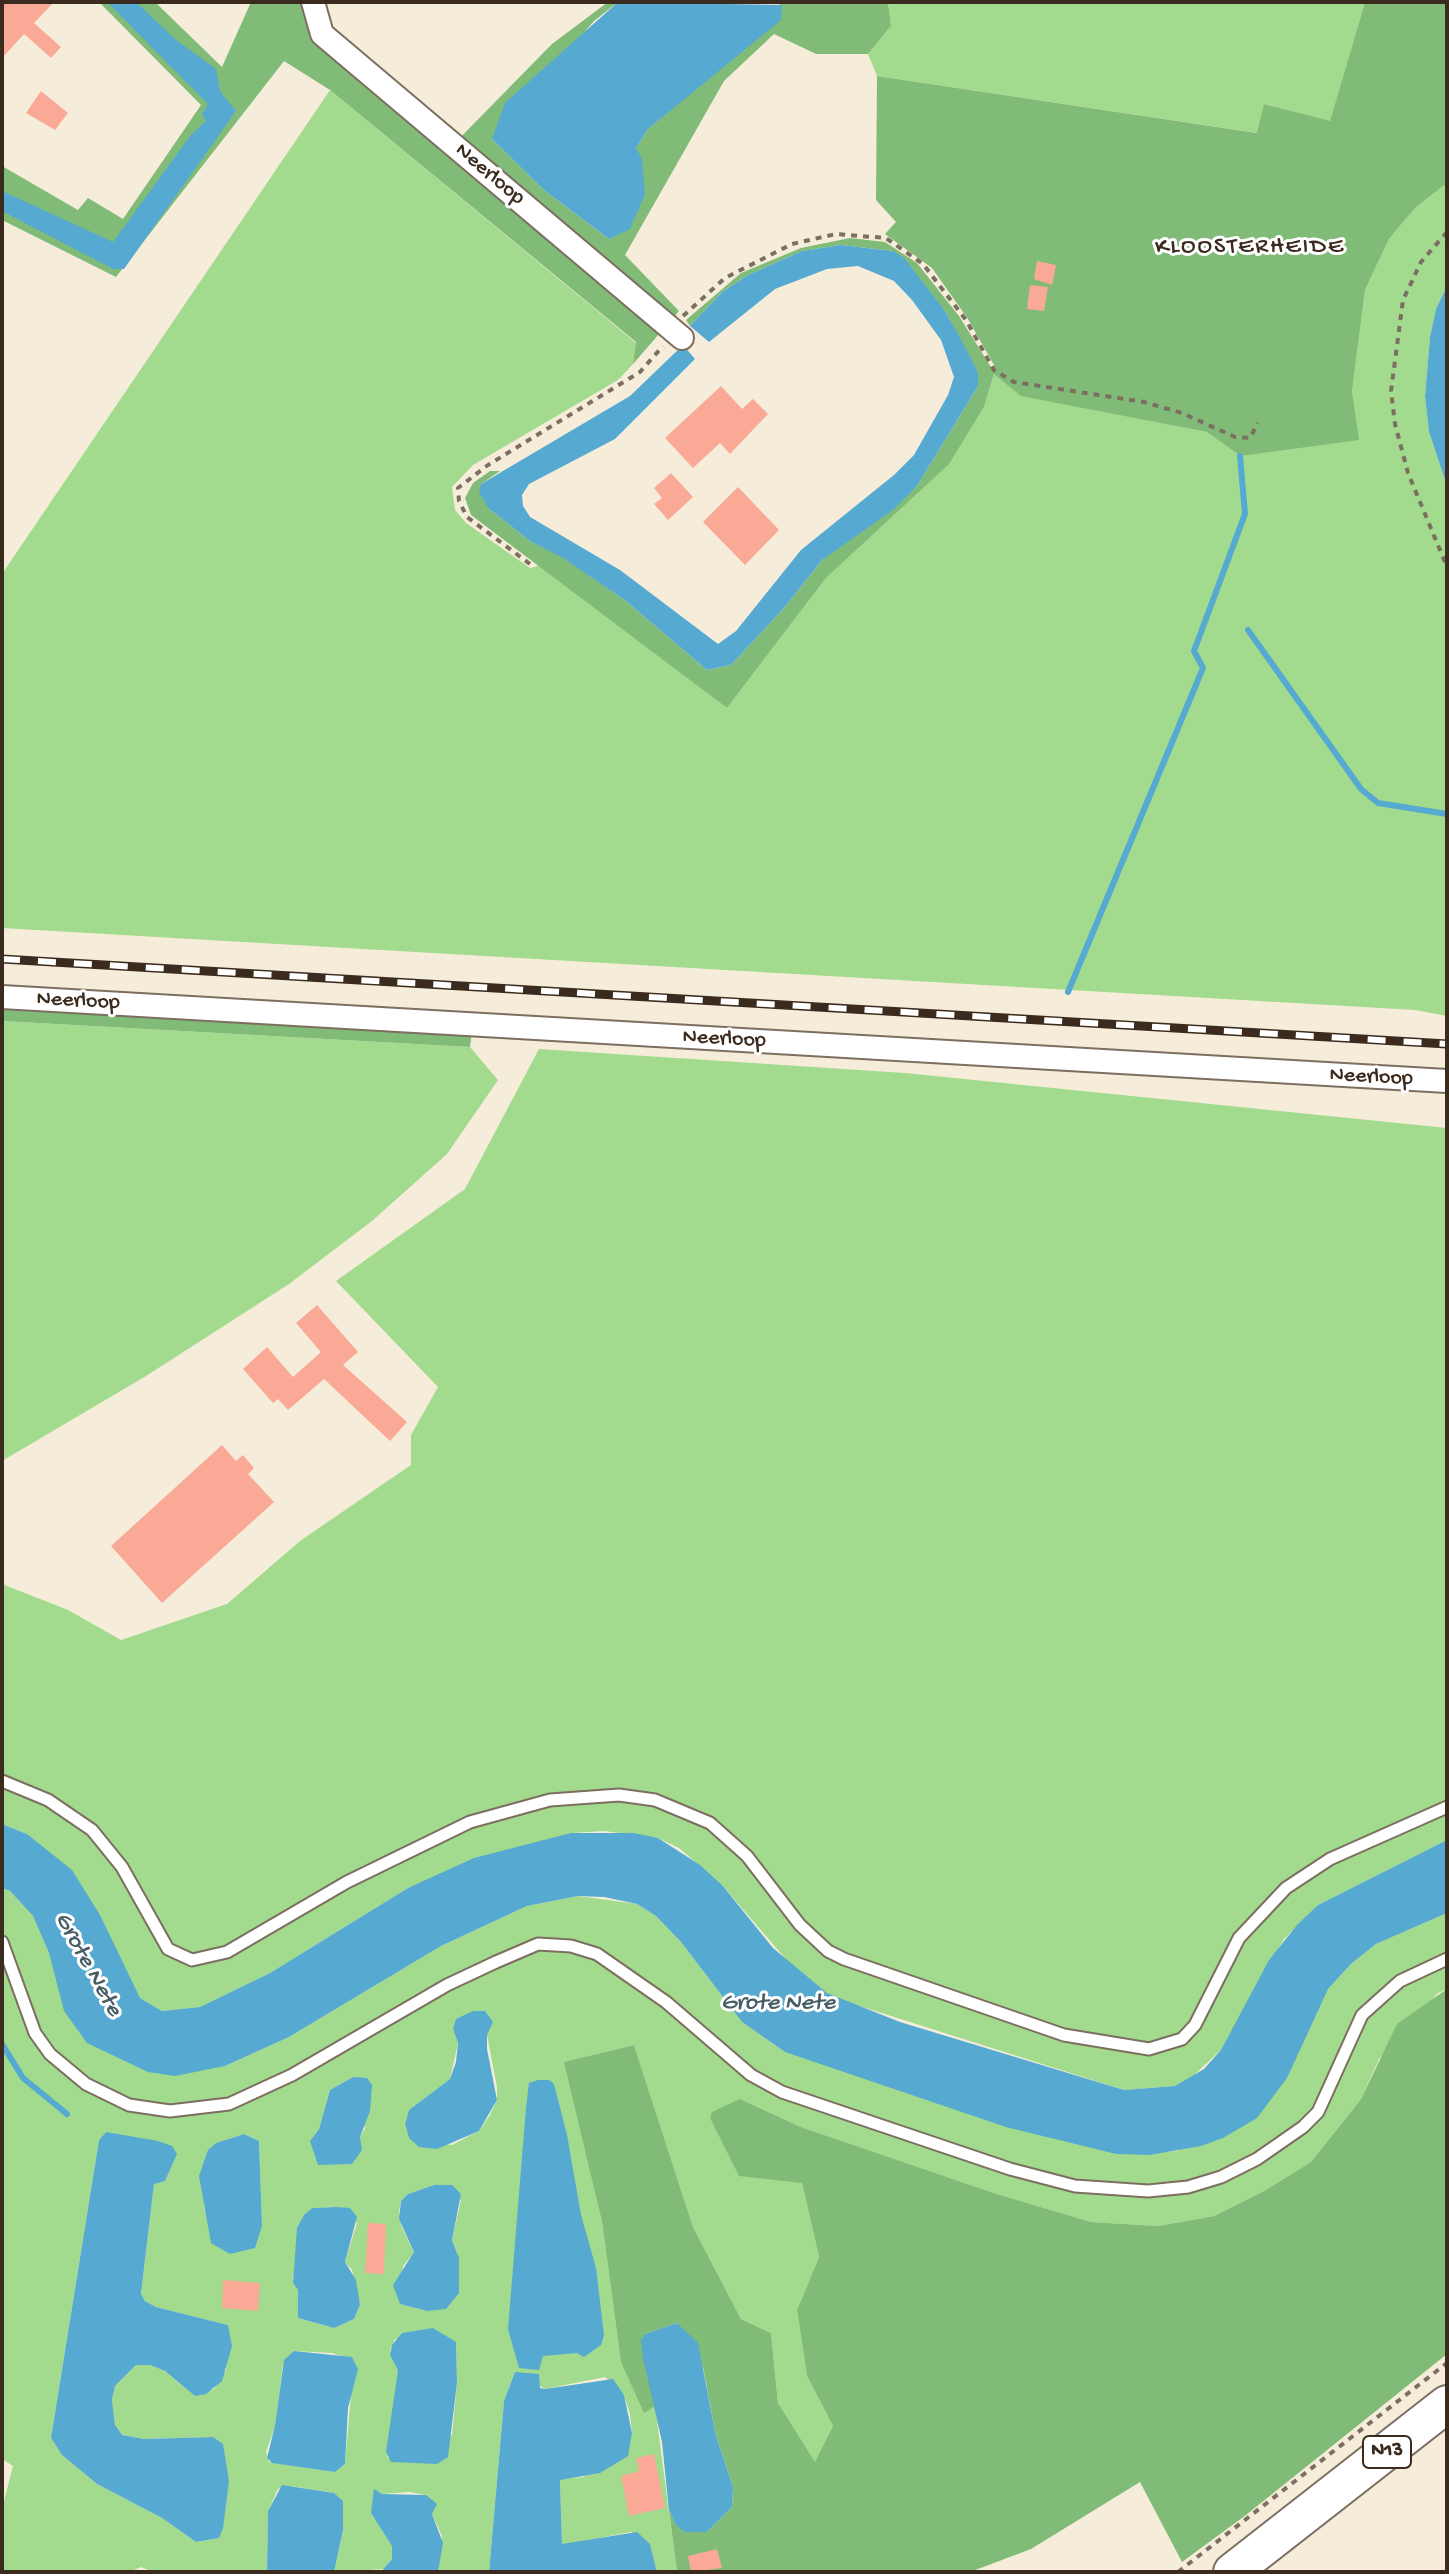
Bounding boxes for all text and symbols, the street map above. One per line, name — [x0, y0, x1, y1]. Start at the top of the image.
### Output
street label: Neerloop — [449, 138, 529, 212]
district label: KLOOSTERHEIDE — [1155, 234, 1345, 262]
street label: Neerloop — [36, 987, 120, 1017]
street label: Neerloop — [682, 1025, 766, 1055]
street label: Neerloop — [1329, 1063, 1413, 1093]
water label: Grote Nete — [47, 1908, 127, 2022]
water label: Grote Nete — [721, 1990, 835, 2018]
road number: N13 — [1363, 2436, 1411, 2468]

